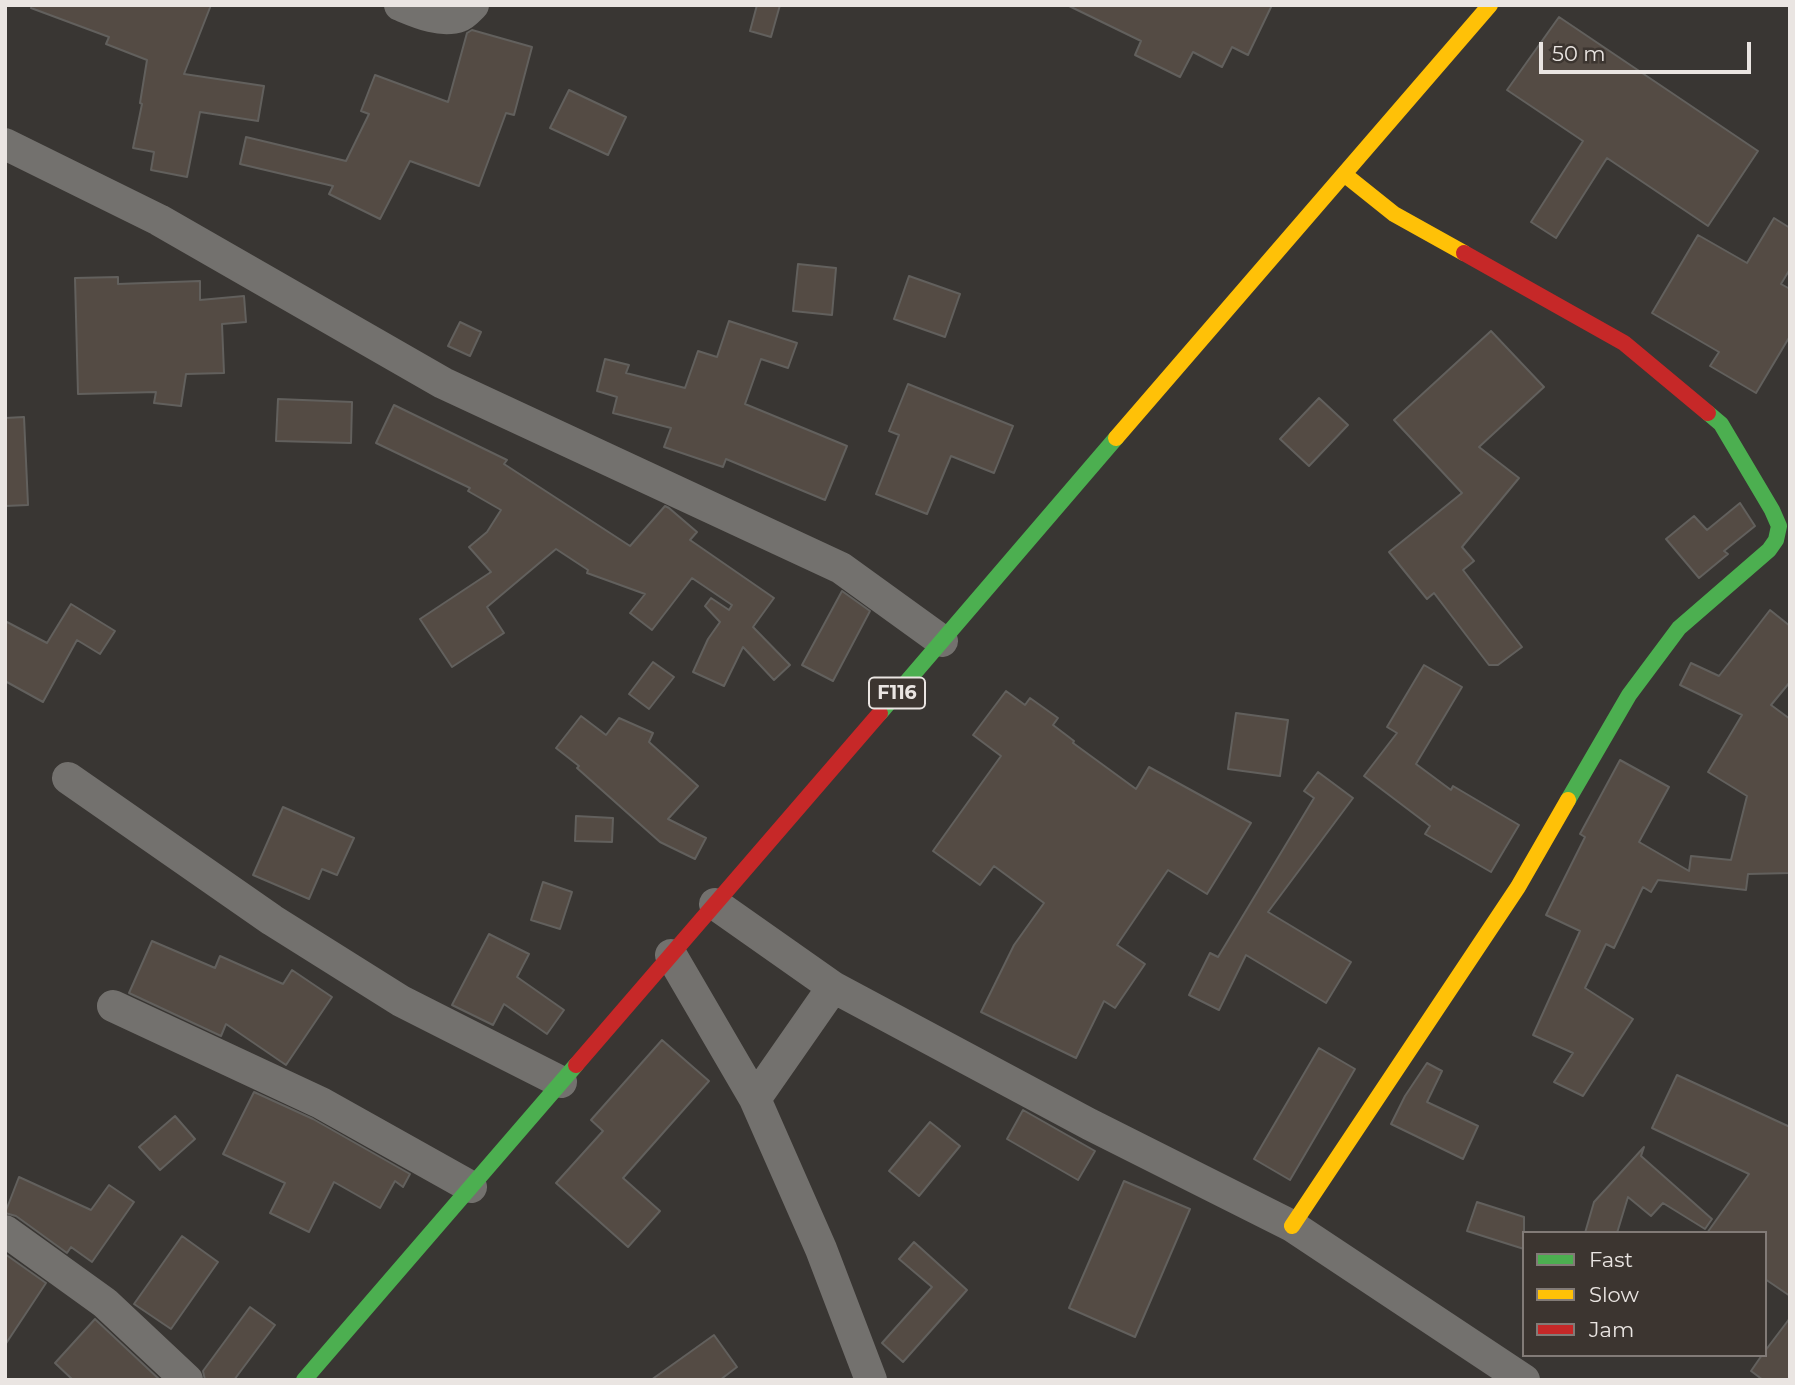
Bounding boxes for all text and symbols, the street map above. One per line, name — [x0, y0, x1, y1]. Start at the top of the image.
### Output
scale bar — [1543, 28, 1755, 72]
text: 50 m — [1552, 41, 1606, 66]
road number: F116 — [869, 678, 925, 708]
legend — [1522, 1231, 1767, 1357]
text: Fast — [1589, 1247, 1633, 1272]
text: Slow — [1589, 1282, 1639, 1307]
text: Jam — [1589, 1317, 1634, 1342]

